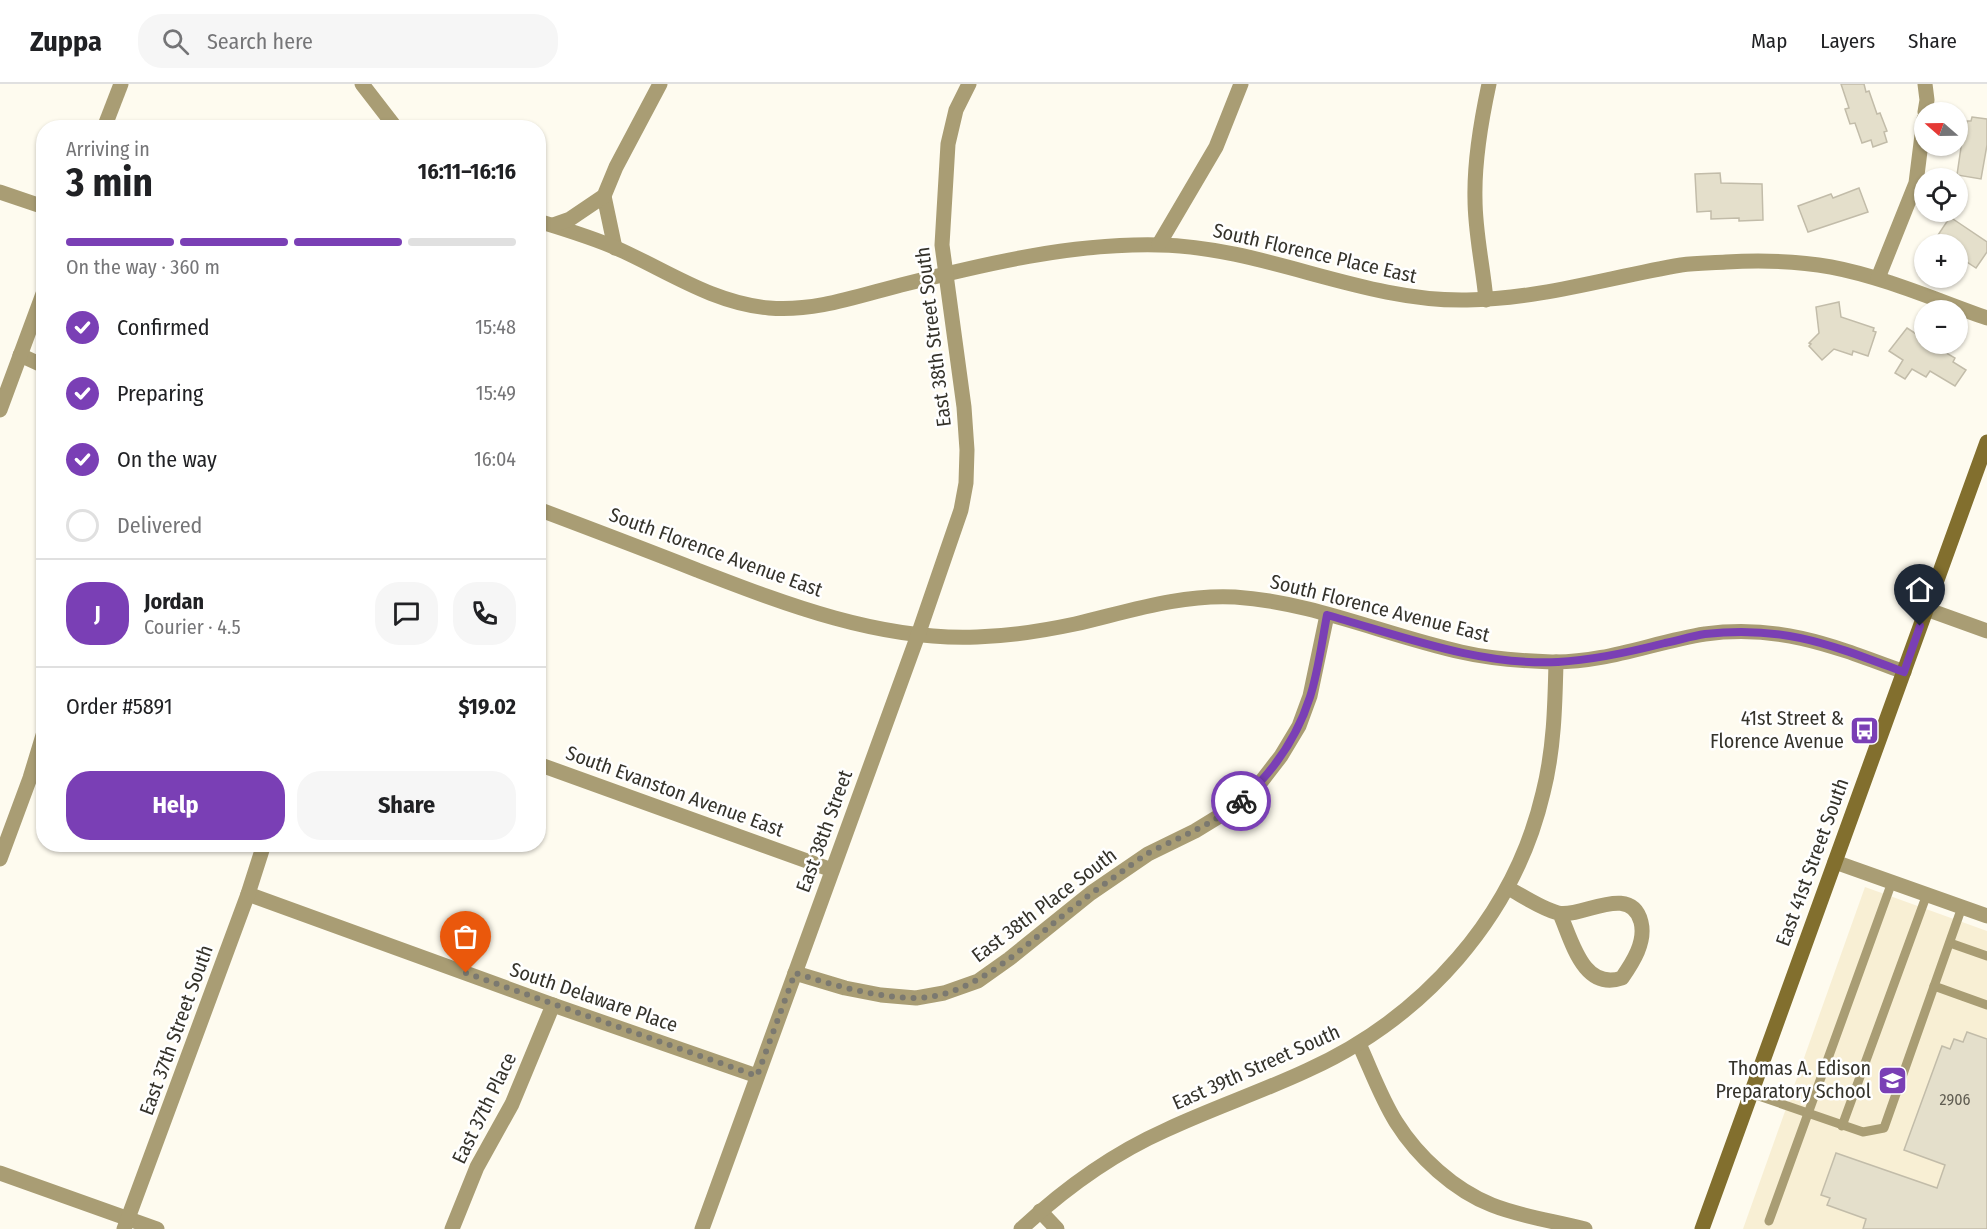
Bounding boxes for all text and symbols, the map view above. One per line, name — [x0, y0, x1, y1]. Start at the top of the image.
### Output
search box — [138, 14, 558, 68]
text: Zuppa — [30, 25, 102, 58]
icon: search — [159, 25, 192, 58]
text: Search here — [207, 28, 313, 55]
text: Map — [1751, 28, 1787, 54]
text: Layers — [1820, 28, 1875, 54]
text: Share — [1908, 28, 1957, 54]
north arrow — [1914, 102, 1968, 156]
map controls — [1914, 102, 1968, 354]
text: Arriving in — [66, 137, 150, 161]
text: 16:11–16:16 — [418, 158, 516, 185]
text: 3 min — [66, 160, 153, 206]
button: locate — [1914, 168, 1968, 222]
street label: South Florence Place East — [1211, 218, 1420, 288]
button: + — [1914, 234, 1968, 288]
street label: East 38th Street South — [910, 246, 956, 428]
text: On the way · 360 m — [66, 255, 220, 279]
button: − — [1914, 300, 1968, 354]
icon: check — [66, 311, 99, 344]
text: Confirmed — [117, 314, 210, 341]
text: 15:48 — [475, 315, 516, 339]
icon: check — [66, 377, 99, 410]
text: Preparing — [117, 380, 203, 407]
text: 15:49 — [476, 381, 516, 405]
icon: check — [66, 443, 99, 476]
text: On the way — [117, 446, 217, 473]
text: 16:04 — [474, 447, 516, 471]
street label: South Florence Avenue East — [606, 502, 826, 602]
text: Delivered — [117, 512, 202, 539]
pin — [1894, 564, 1945, 626]
street label: South Florence Avenue East — [1268, 569, 1493, 647]
icon: home — [1903, 573, 1936, 606]
button: chat — [375, 582, 438, 645]
button: phone — [453, 582, 516, 645]
text: Jordan — [144, 588, 204, 615]
text: J — [94, 600, 101, 627]
text: Courier · 4.5 — [144, 615, 241, 639]
text: Order #5891 — [66, 693, 172, 720]
text: $19.02 — [458, 693, 516, 720]
place label: 41st Street & Florence Avenue — [1710, 706, 1844, 753]
bus stop icon: 41st Street & Florence Avenue — [1849, 714, 1881, 746]
street label: South Evanston Avenue East — [563, 740, 788, 842]
street label: East 38th Street — [791, 766, 857, 896]
button: Help — [66, 771, 285, 840]
button: Share — [297, 771, 516, 840]
courier — [1211, 771, 1271, 831]
street label: East 41st Street South — [1771, 775, 1853, 949]
icon: bike — [1225, 785, 1258, 818]
street label: East 38th Place South — [967, 843, 1121, 967]
pin — [440, 911, 491, 973]
icon: bag — [449, 920, 482, 953]
street label: East 37th Street South — [134, 942, 218, 1118]
street label: South Delaware Place — [507, 957, 681, 1037]
street label: East 39th Street South — [1169, 1019, 1343, 1115]
street label: East 37th Place — [447, 1049, 521, 1167]
place label: Thomas A. Edison Preparatory School — [1716, 1056, 1871, 1103]
school or university icon: Thomas A. Edison Preparatory School — [1876, 1064, 1908, 1096]
house number: 2906 — [1940, 1090, 1971, 1109]

